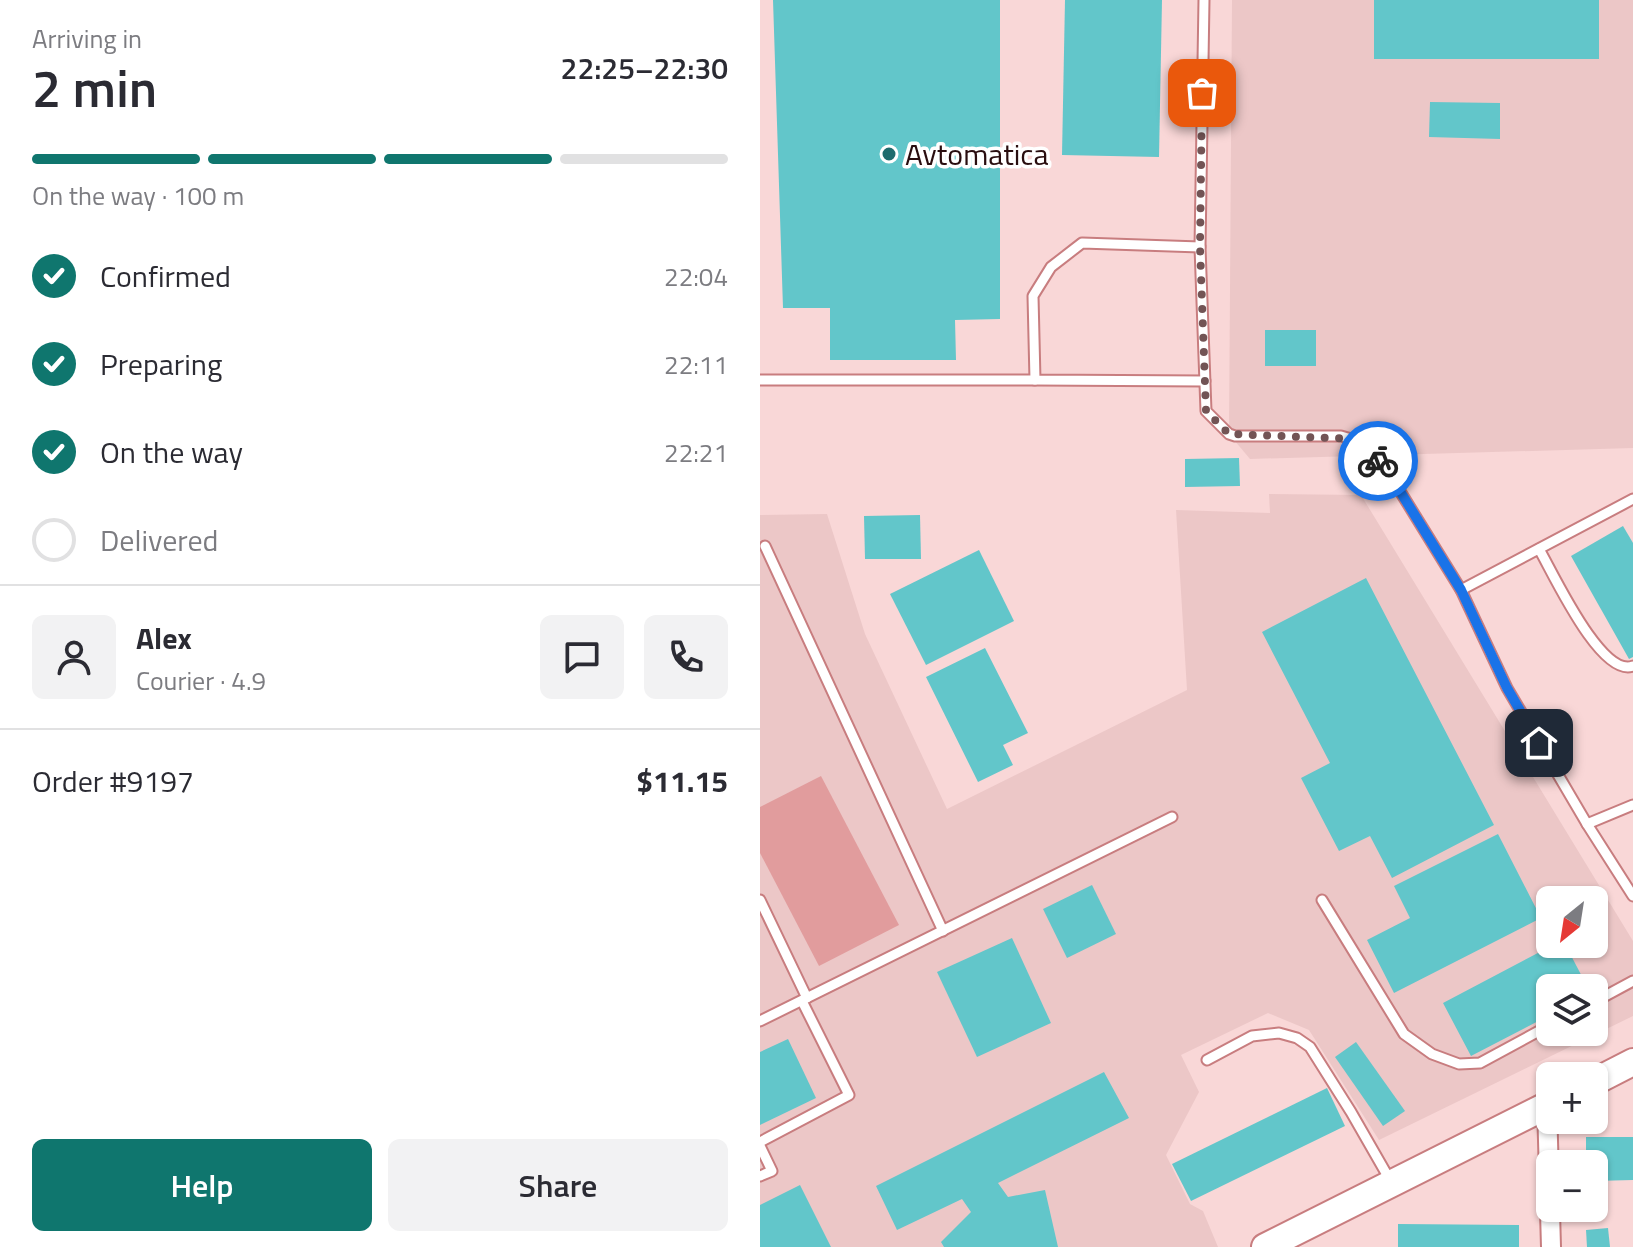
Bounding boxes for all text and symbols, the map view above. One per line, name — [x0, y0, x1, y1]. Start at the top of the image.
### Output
text: Arriving in — [32, 19, 142, 58]
text: 22:25–22:30 — [561, 45, 728, 91]
text: 2 min — [32, 48, 157, 127]
pin — [1168, 59, 1236, 127]
icon: bag — [1180, 71, 1224, 115]
place label: Avtomatica — [905, 131, 1048, 177]
marker: Avtomatica — [880, 145, 898, 163]
text: On the way · 100 m — [32, 176, 244, 215]
text: Confirmed — [100, 253, 231, 299]
icon: check — [32, 254, 76, 298]
text: 22:04 — [664, 257, 728, 296]
text: Preparing — [100, 341, 222, 387]
icon: check — [32, 342, 76, 386]
text: 22:11 — [664, 345, 728, 384]
courier — [1338, 421, 1418, 501]
text: On the way — [100, 429, 243, 475]
icon: check — [32, 430, 76, 474]
text: 22:21 — [664, 433, 728, 472]
icon: bike — [1356, 439, 1400, 483]
text: Delivered — [100, 517, 218, 563]
button: person — [32, 615, 116, 699]
text: Alex — [136, 615, 192, 661]
button: chat — [540, 615, 624, 699]
button: phone — [644, 615, 728, 699]
text: Courier · 4.9 — [136, 661, 266, 700]
pin — [1505, 709, 1573, 777]
icon: home — [1517, 721, 1561, 765]
text: Order #9197 — [32, 758, 194, 804]
text: $11.15 — [636, 758, 728, 804]
north arrow — [1536, 886, 1608, 958]
map controls — [1536, 886, 1608, 1222]
button: layers — [1536, 974, 1608, 1046]
button: + — [1536, 1062, 1608, 1134]
button: Help — [32, 1139, 372, 1231]
button: Share — [388, 1139, 728, 1231]
button: − — [1536, 1150, 1608, 1222]

